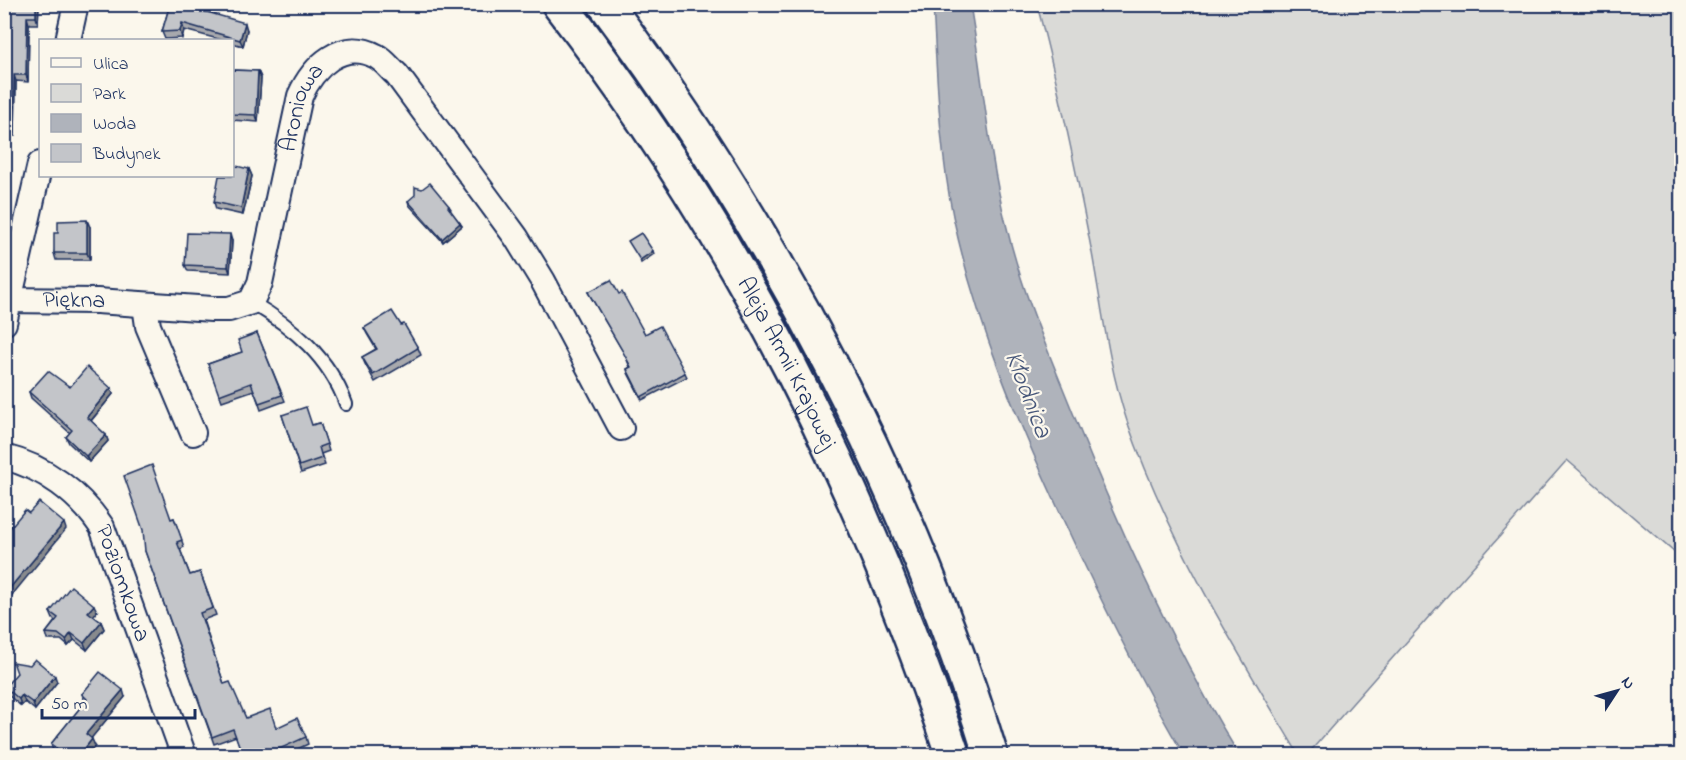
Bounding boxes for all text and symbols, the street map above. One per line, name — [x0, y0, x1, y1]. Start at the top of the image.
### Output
legend — [39, 39, 234, 177]
text: Ulica — [93, 52, 128, 78]
street label: Aroniowa — [271, 55, 333, 155]
text: Park — [93, 82, 126, 108]
text: Woda — [93, 112, 136, 138]
text: Budynek — [92, 142, 160, 168]
street label: Aleja Armii Krajowej — [727, 271, 846, 456]
street label: Piękna — [42, 283, 107, 319]
water label: Kłodnica — [993, 346, 1061, 445]
street label: Poziomkowa — [85, 520, 159, 647]
north arrow — [1587, 661, 1647, 721]
text: N — [1615, 672, 1641, 695]
scale bar — [42, 682, 195, 720]
text: 50 m — [51, 692, 88, 718]

